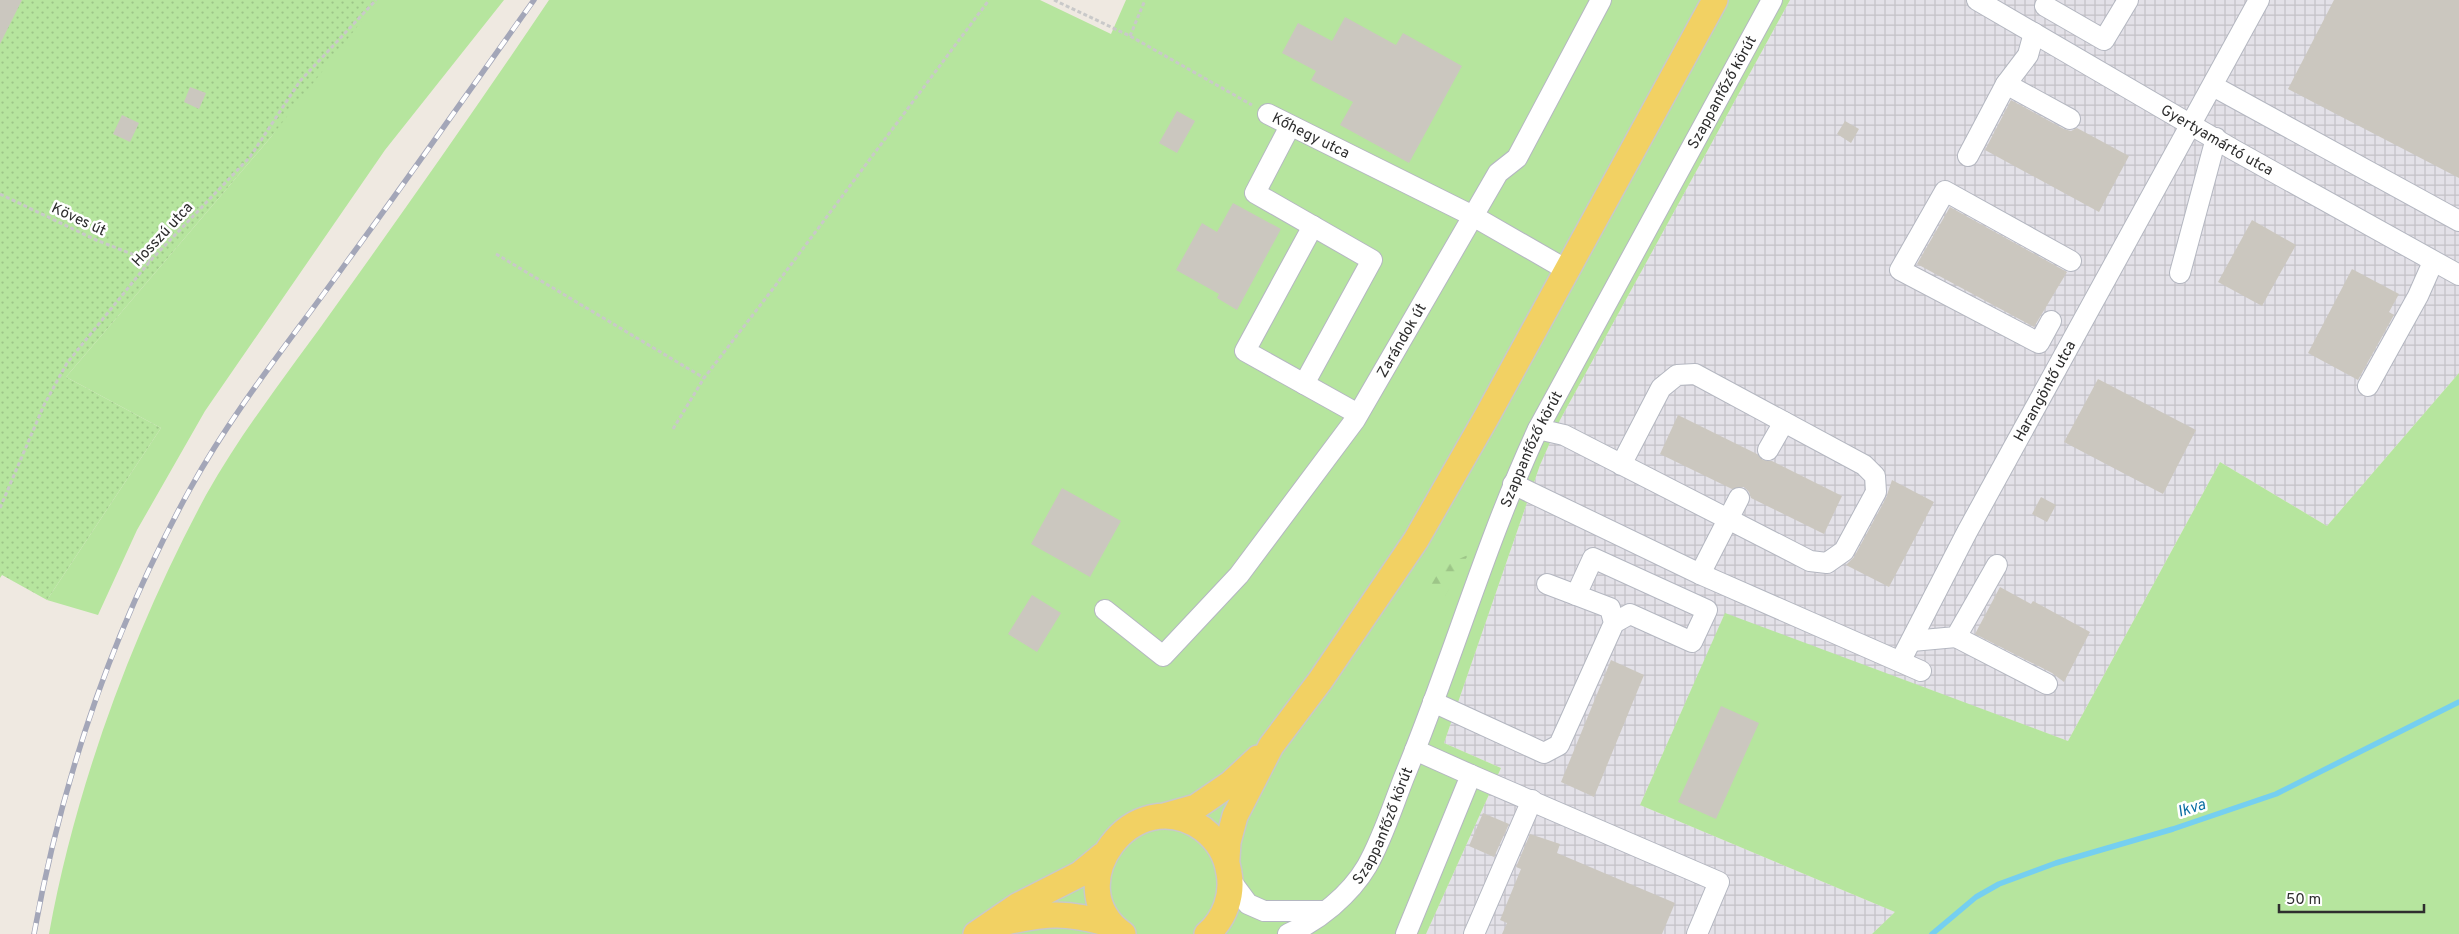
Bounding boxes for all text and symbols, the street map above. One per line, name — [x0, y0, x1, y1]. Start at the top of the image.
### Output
street label: Szappanfőző körút — [1684, 33, 1762, 153]
street label: Gyertyamártó utca — [2157, 101, 2276, 181]
street label: Kőhegy utca — [1268, 109, 1352, 164]
street label: Köves út — [48, 199, 109, 241]
street label: Hosszú utca — [128, 199, 198, 271]
street label: Zarándok út — [1374, 300, 1431, 381]
street label: Harangöntő utca — [2010, 338, 2081, 445]
street label: Szappanfőző körút — [1497, 388, 1568, 511]
street label: Szappanfőző körút — [1349, 765, 1418, 889]
water label: Ikva — [2175, 795, 2209, 823]
scale bar — [2279, 882, 2424, 914]
text: 50 m — [2286, 891, 2321, 910]

